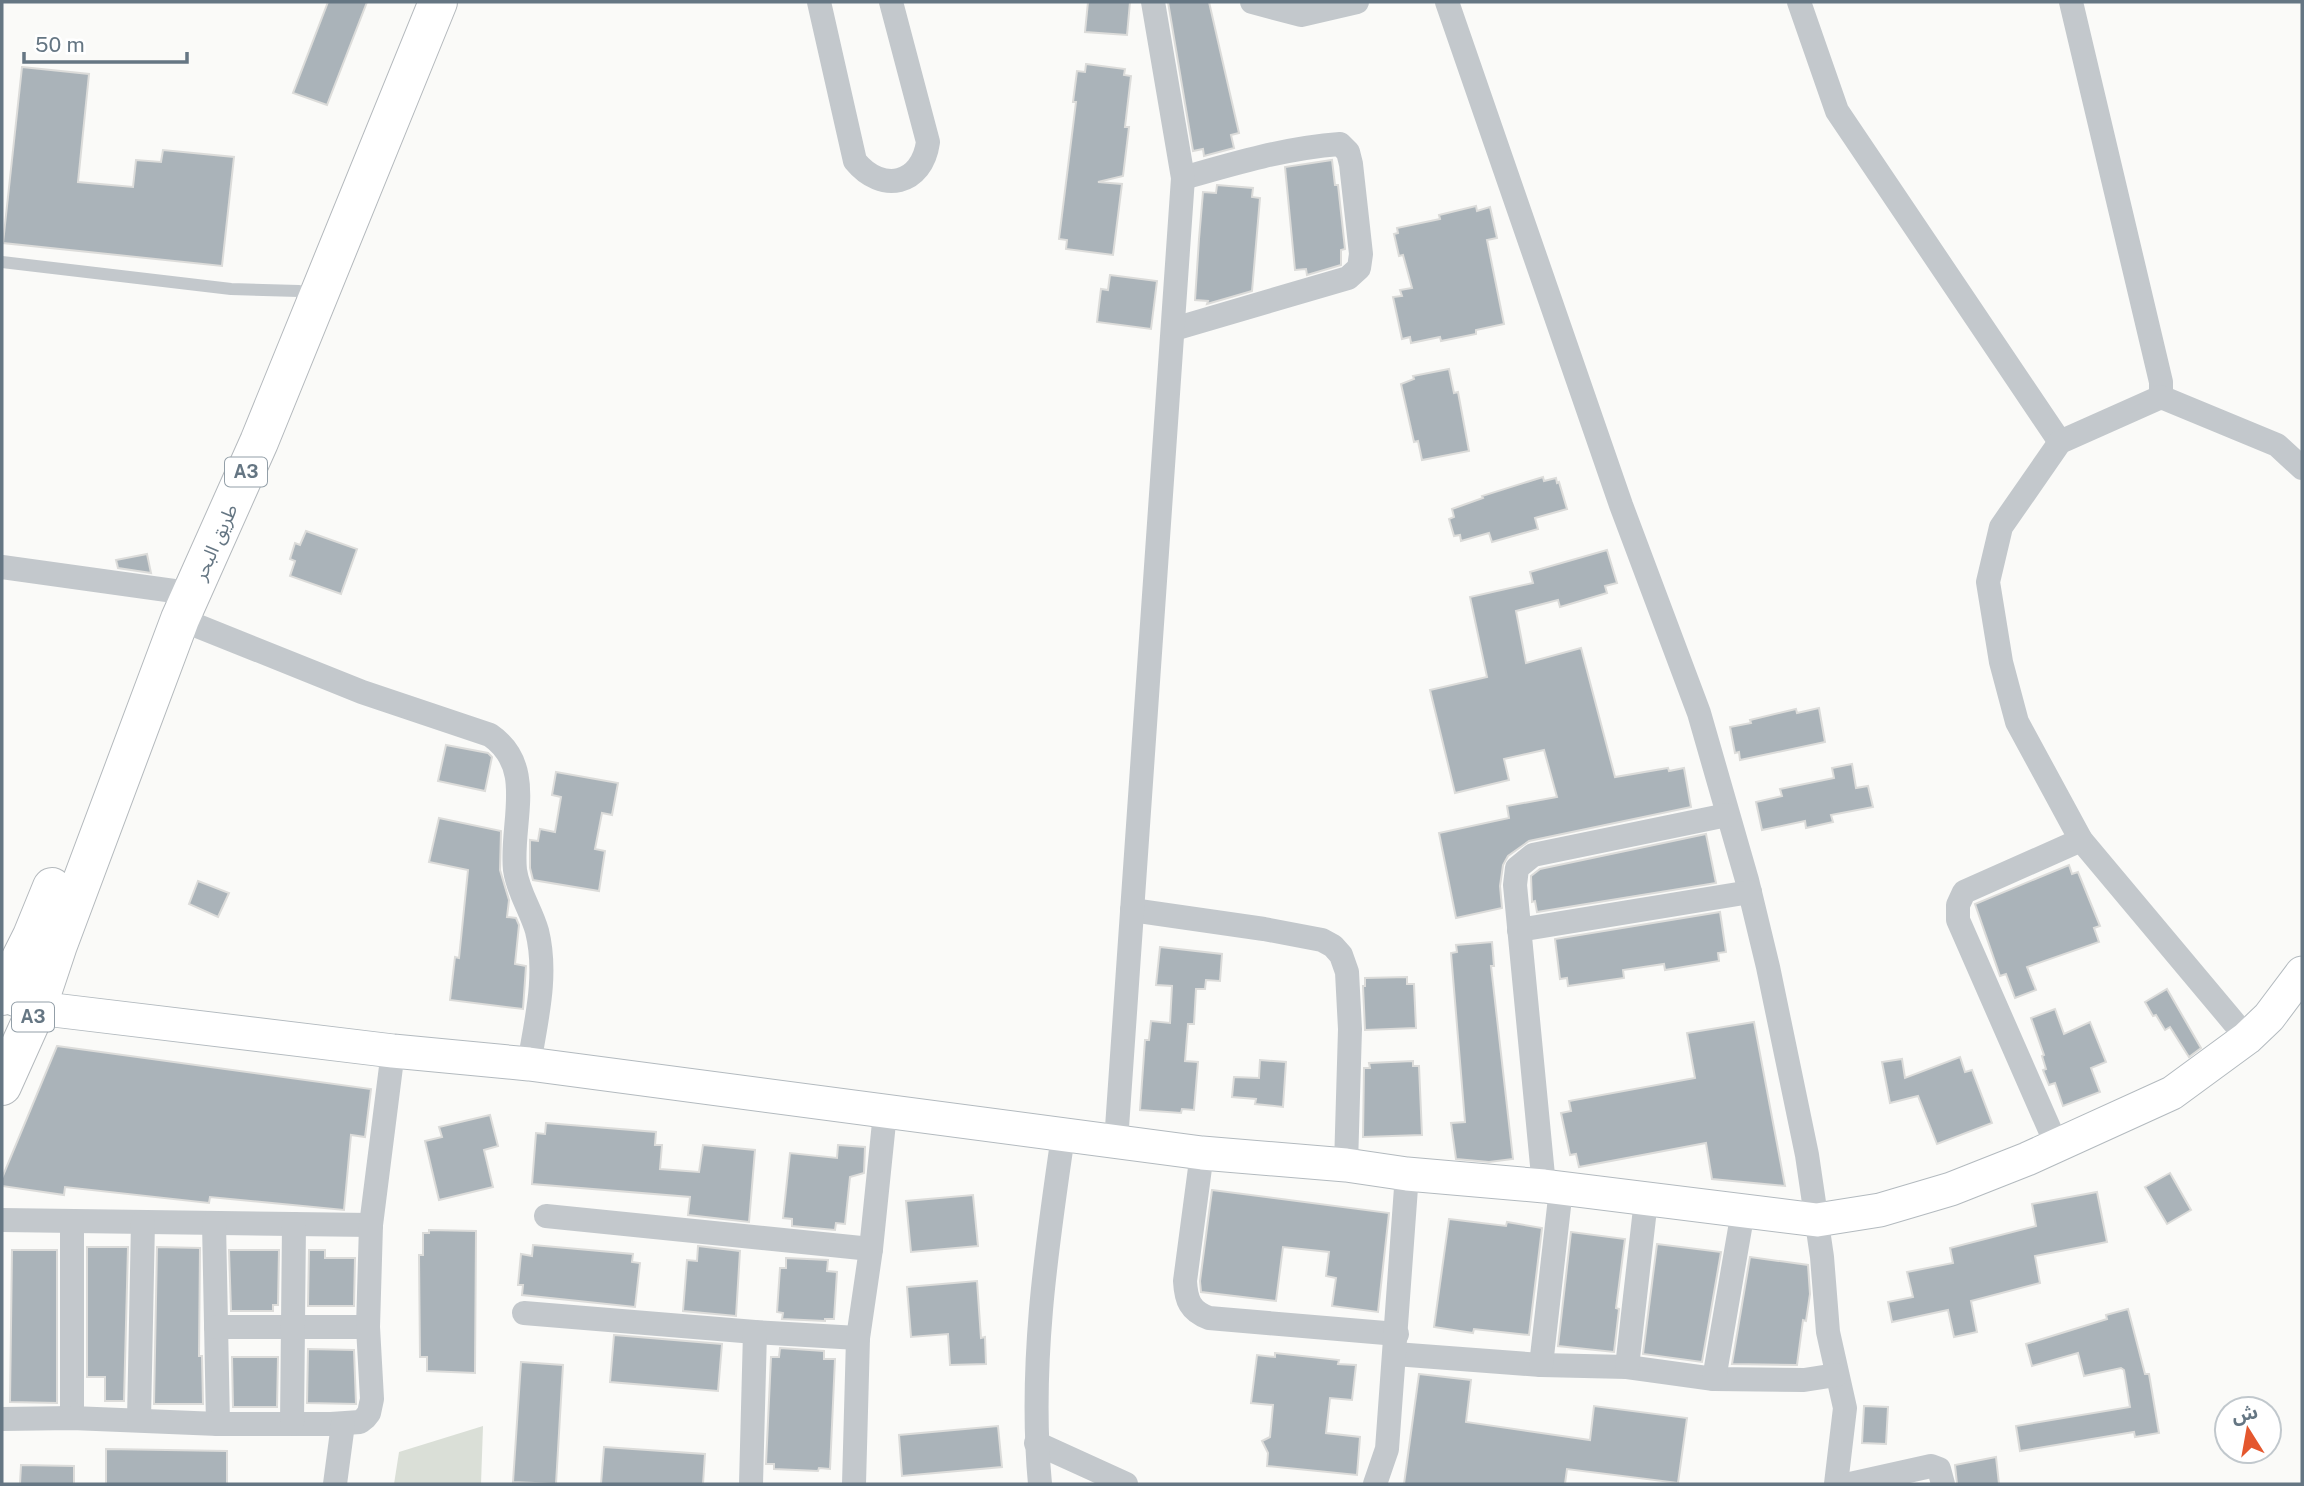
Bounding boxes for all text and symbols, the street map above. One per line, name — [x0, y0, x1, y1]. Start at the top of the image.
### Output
scale bar — [24, 21, 187, 65]
text: 50 m — [35, 32, 85, 57]
road number: A3 — [225, 458, 267, 486]
street label: طريق البحر — [188, 500, 243, 585]
road number: A3 — [12, 1002, 54, 1032]
north arrow — [2213, 1395, 2283, 1465]
text: ش — [2230, 1400, 2260, 1427]

